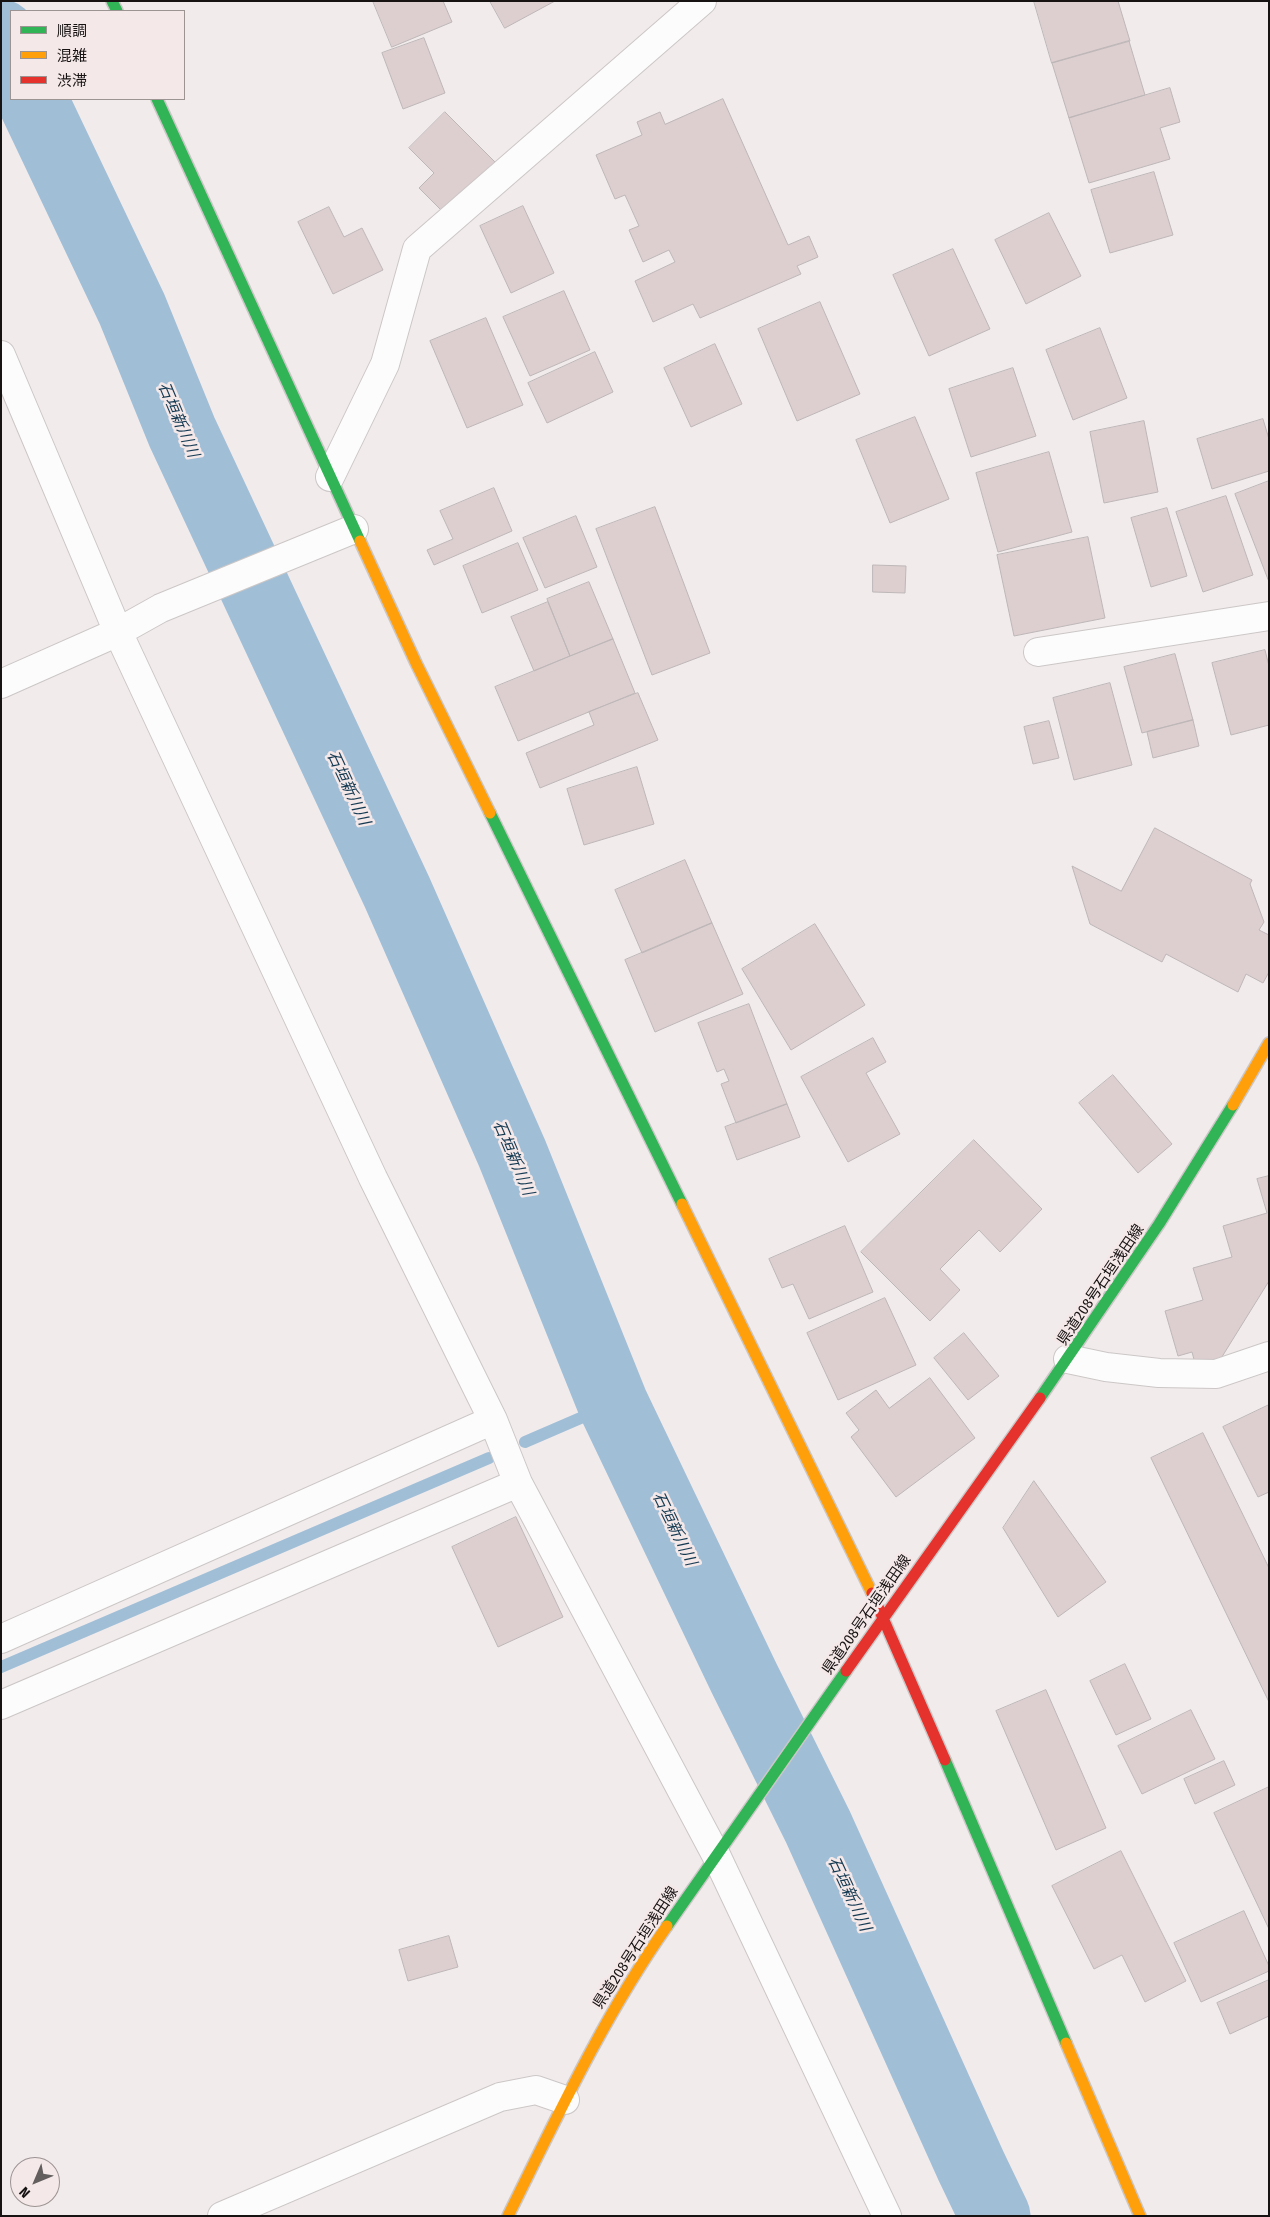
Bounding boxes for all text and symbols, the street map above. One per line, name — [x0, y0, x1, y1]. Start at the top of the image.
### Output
legend — [10, 10, 185, 100]
text: 順調 — [57, 22, 87, 40]
text: 混雑 — [57, 47, 87, 65]
text: 渋滞 — [57, 72, 87, 90]
water label: 石垣新川川 — [154, 379, 202, 461]
water label: 石垣新川川 — [322, 748, 374, 828]
water label: 石垣新川川 — [489, 1117, 537, 1199]
street label: 県道208号石垣浅田線 — [1054, 1221, 1148, 1349]
water label: 石垣新川川 — [648, 1489, 700, 1569]
street label: 県道208号石垣浅田線 — [819, 1552, 915, 1678]
water label: 石垣新川川 — [823, 1854, 875, 1934]
street label: 県道208号石垣浅田線 — [590, 1884, 682, 2012]
north arrow — [10, 2157, 60, 2207]
text: N — [16, 2183, 34, 2201]

